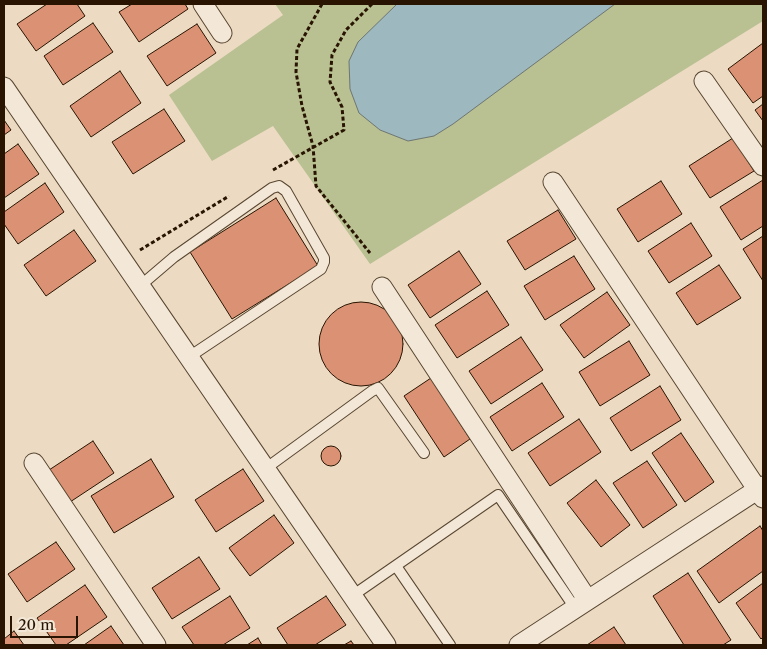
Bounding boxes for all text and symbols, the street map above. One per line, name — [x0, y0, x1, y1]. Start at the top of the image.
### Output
scale bar — [12, 606, 80, 638]
text: 20 m — [18, 615, 54, 634]

